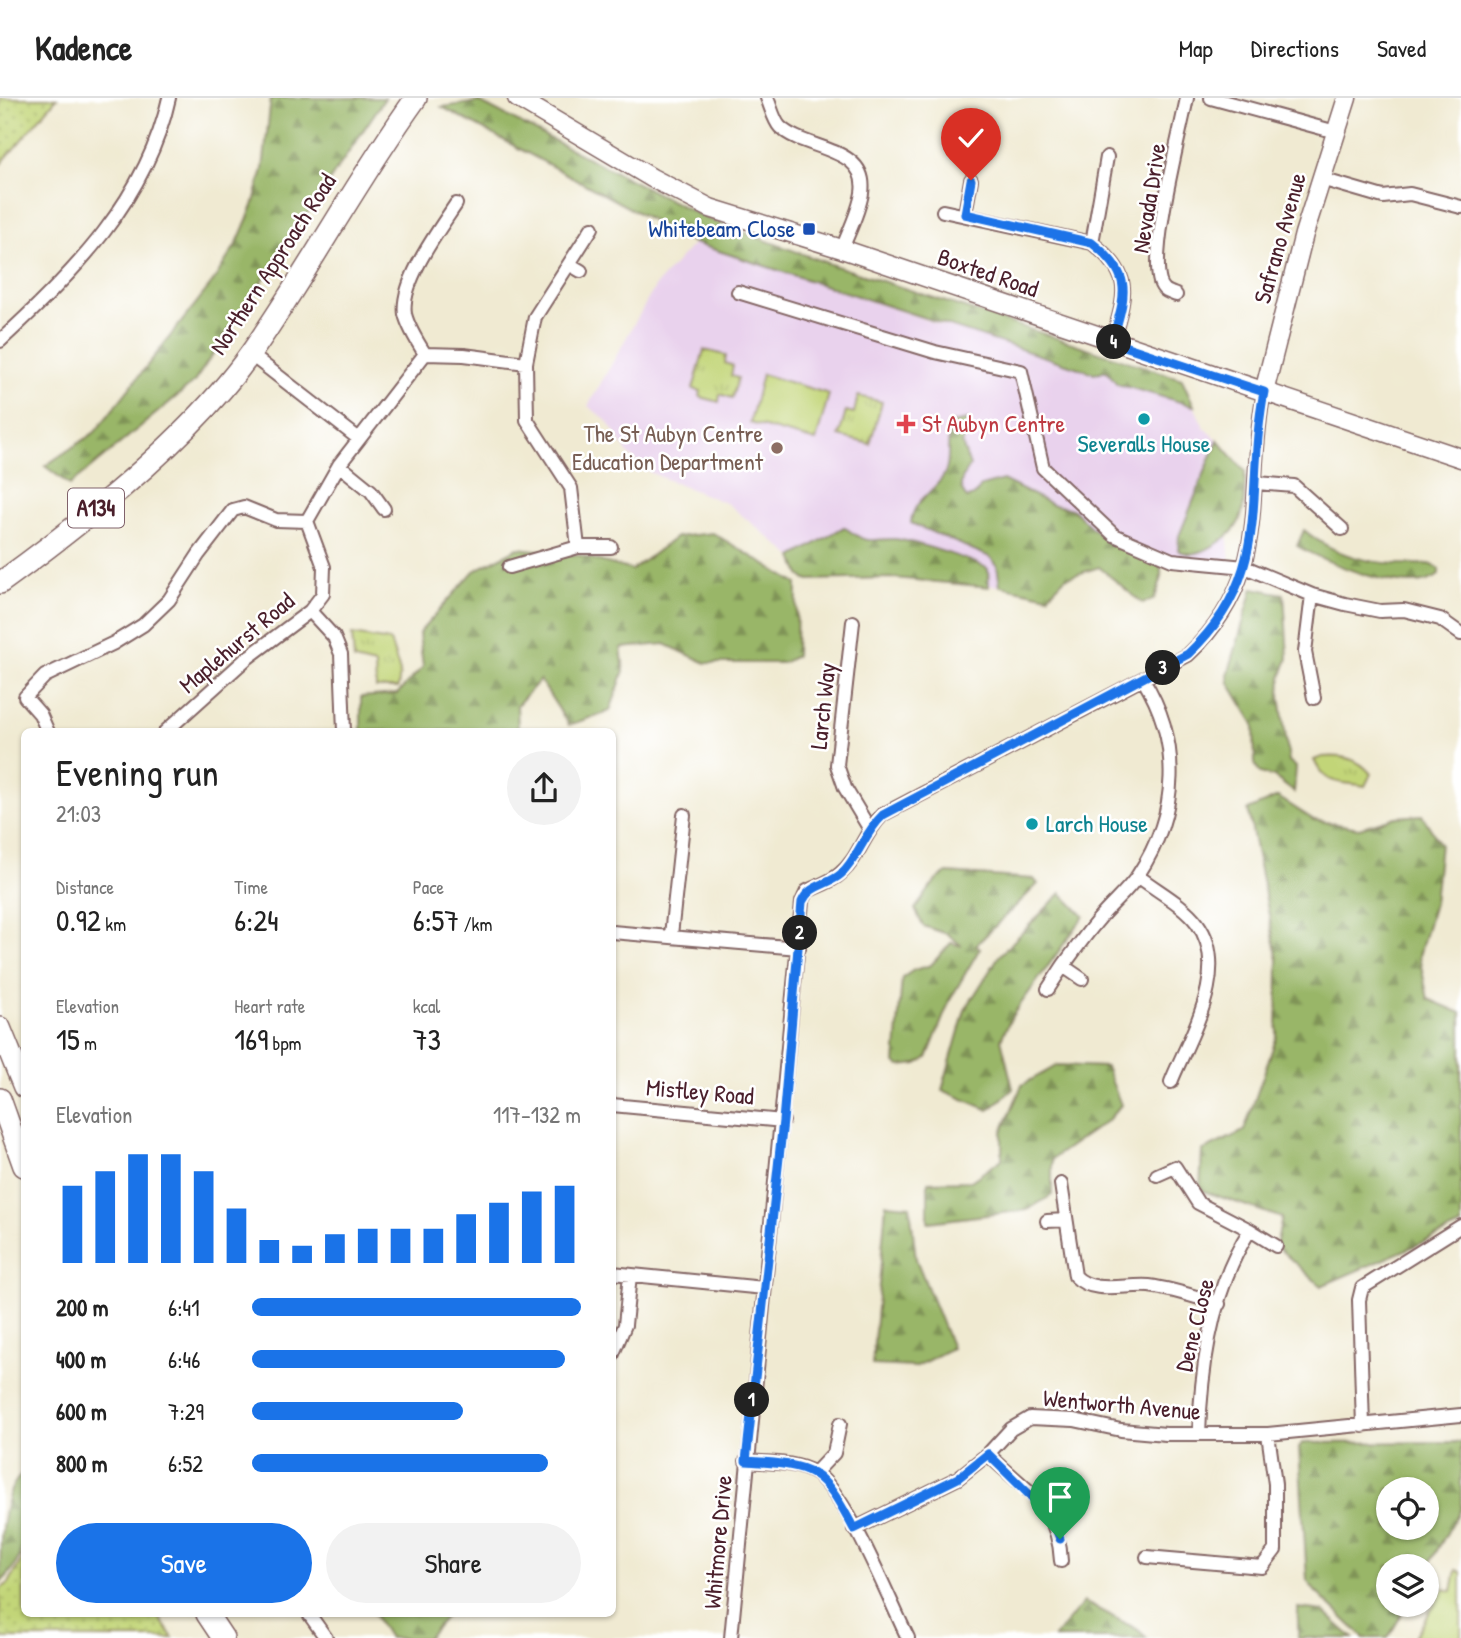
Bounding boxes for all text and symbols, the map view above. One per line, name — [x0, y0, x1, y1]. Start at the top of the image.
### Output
text: Kadence — [35, 26, 132, 70]
text: Map — [1179, 32, 1213, 64]
text: Directions — [1251, 32, 1339, 64]
text: Saved — [1377, 32, 1426, 64]
pin — [941, 108, 1001, 180]
icon: check — [952, 119, 990, 157]
street label: Nevada Drive — [1124, 140, 1173, 255]
street label: Northern Approach Road — [202, 167, 343, 360]
street label: Safrano Avenue — [1245, 168, 1313, 307]
place label: Whitebeam Close — [648, 212, 795, 244]
marker: Whitebeam Close — [801, 221, 817, 237]
street label: Boxted Road — [934, 240, 1043, 304]
pin: 4 — [1096, 324, 1132, 360]
text: 4 — [1110, 328, 1117, 354]
place label: St Aubyn Centre — [922, 407, 1066, 439]
marker: Severalls House — [1136, 411, 1152, 427]
marker: St Aubyn Centre — [896, 414, 916, 434]
place label: The St Aubyn Centre Education Department — [572, 417, 764, 477]
place label: Severalls House — [1078, 427, 1211, 459]
marker: The St Aubyn Centre Education Department — [769, 440, 785, 456]
road number: A134 — [68, 488, 124, 528]
street label: Maplehurst Road — [172, 585, 301, 700]
pin: 3 — [1146, 650, 1180, 686]
text: 3 — [1158, 654, 1167, 680]
street label: Larch Way — [802, 661, 842, 751]
text: Evening run — [56, 746, 219, 798]
button: share — [507, 751, 581, 825]
text: 21:03 — [56, 798, 101, 829]
place label: Larch House — [1046, 807, 1148, 839]
marker: Larch House — [1024, 816, 1040, 832]
text: Distance — [56, 874, 114, 900]
text: Time — [234, 874, 268, 900]
text: Pace — [413, 874, 444, 900]
text: 0.92 — [56, 900, 101, 940]
text: 6:24 — [234, 900, 279, 940]
text: 6:57 — [413, 900, 459, 940]
text: km — [101, 911, 126, 937]
text: /km — [459, 911, 492, 937]
pin: 2 — [782, 916, 818, 950]
text: 2 — [795, 919, 804, 945]
text: Elevation — [56, 993, 119, 1019]
text: Heart rate — [234, 993, 305, 1019]
text: kcal — [413, 993, 440, 1019]
text: 15 — [56, 1019, 80, 1059]
text: 169 — [234, 1019, 268, 1059]
text: 73 — [413, 1019, 441, 1059]
text: m — [80, 1030, 97, 1056]
text: bpm — [268, 1030, 301, 1056]
street label: Mistley Road — [645, 1070, 755, 1112]
text: Elevation — [56, 1099, 132, 1130]
text: 117–132 m — [493, 1099, 581, 1130]
street label: Dene Close — [1167, 1274, 1221, 1375]
text: 200 m — [56, 1292, 108, 1323]
text: 6:41 — [168, 1292, 200, 1323]
text: 400 m — [56, 1344, 106, 1375]
text: 6:46 — [168, 1344, 200, 1375]
street label: Wentworth Avenue — [1042, 1381, 1203, 1427]
pin: 1 — [734, 1382, 770, 1418]
text: 1 — [748, 1386, 755, 1412]
text: 600 m — [56, 1396, 107, 1427]
text: 7:29 — [168, 1396, 204, 1427]
text: 800 m — [56, 1448, 108, 1479]
text: 6:52 — [168, 1448, 203, 1479]
pin — [1030, 1467, 1090, 1539]
street label: Whitmore Drive — [695, 1473, 739, 1610]
map controls — [1376, 1477, 1439, 1617]
button: locate — [1376, 1477, 1439, 1540]
icon: arrive — [1041, 1478, 1079, 1516]
button: Save — [56, 1523, 312, 1603]
button: Share — [326, 1523, 581, 1603]
button: layers — [1376, 1554, 1439, 1617]

